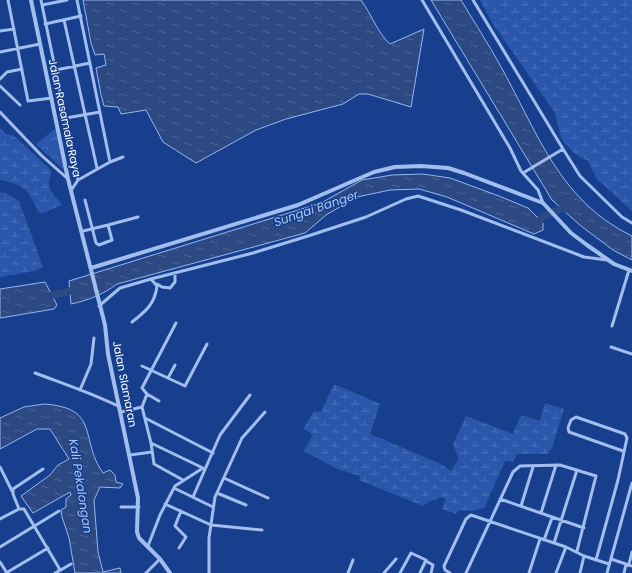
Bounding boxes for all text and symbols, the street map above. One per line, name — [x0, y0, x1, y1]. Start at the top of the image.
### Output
street label: Jalan Rasamala Raya — [45, 58, 85, 178]
water label: Sungai Banger — [271, 185, 361, 230]
street label: Jalan Slamaran — [109, 340, 141, 428]
water label: Kali Pekalongan — [65, 437, 97, 535]

